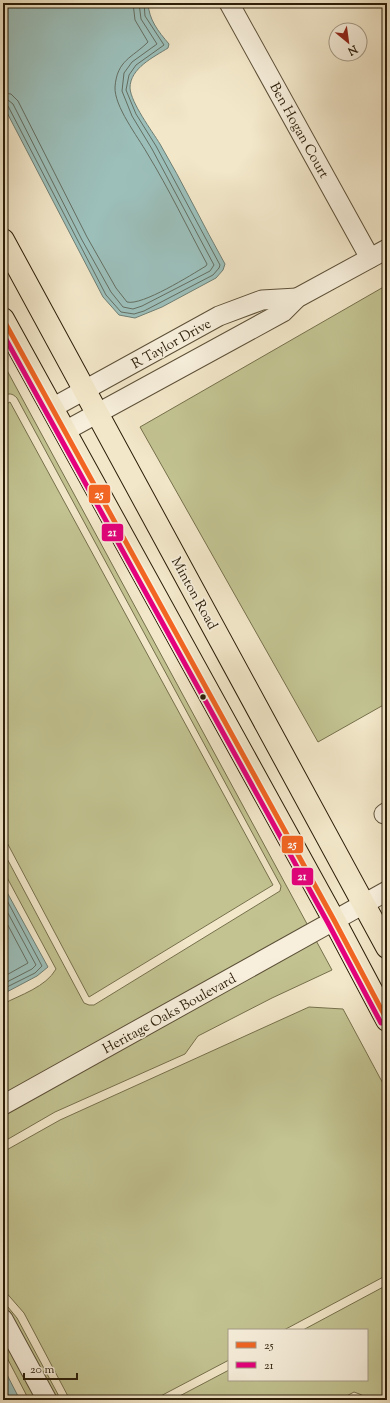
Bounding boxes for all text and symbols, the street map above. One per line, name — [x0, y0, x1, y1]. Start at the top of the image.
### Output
north arrow — [328, 22, 368, 62]
text: N — [344, 40, 361, 59]
street label: Ben Hogan Court — [264, 80, 333, 183]
street label: R Taylor Drive — [129, 315, 215, 375]
line badge: 25 — [88, 484, 111, 504]
text: 25 — [95, 487, 104, 503]
line badge: 21 — [101, 523, 124, 542]
text: 21 — [108, 525, 117, 541]
street label: Minton Road — [165, 554, 221, 634]
unlabelled marker — [198, 692, 208, 702]
line badge: 25 — [281, 835, 304, 854]
text: 25 — [288, 837, 297, 853]
line badge: 21 — [291, 867, 314, 886]
text: 21 — [298, 869, 307, 885]
street label: Heritage Oaks Boulevard — [100, 970, 240, 1060]
legend — [228, 1329, 368, 1381]
text: 25 — [264, 1337, 274, 1355]
scale bar — [24, 1355, 77, 1381]
text: 21 — [264, 1357, 274, 1375]
text: 20 m — [30, 1361, 55, 1379]

